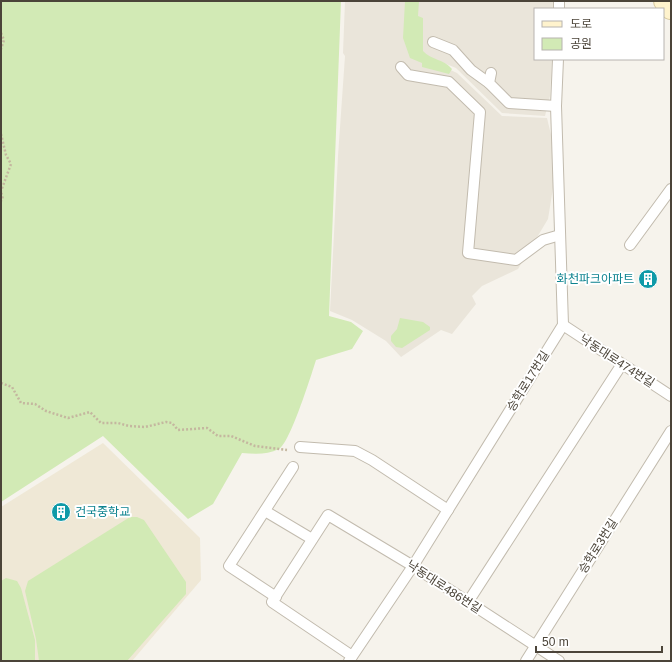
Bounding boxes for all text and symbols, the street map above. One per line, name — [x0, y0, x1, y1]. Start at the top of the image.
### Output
legend — [534, 8, 664, 60]
text: 도로 — [570, 17, 592, 31]
text: 공원 — [570, 37, 592, 51]
building icon: 화천파크아파트 — [637, 268, 659, 290]
place label: 화천파크아파트 — [557, 272, 634, 286]
street label: 낙동대로474번길 — [577, 332, 657, 390]
street label: 승학로17번길 — [504, 348, 552, 414]
building icon: 건국중학교 — [50, 501, 72, 523]
place label: 건국중학교 — [75, 505, 130, 519]
street label: 승학로3번길 — [576, 516, 620, 576]
street label: 낙동대로486번길 — [404, 558, 484, 616]
scale bar — [536, 628, 662, 654]
text: 50 m — [542, 635, 569, 649]

